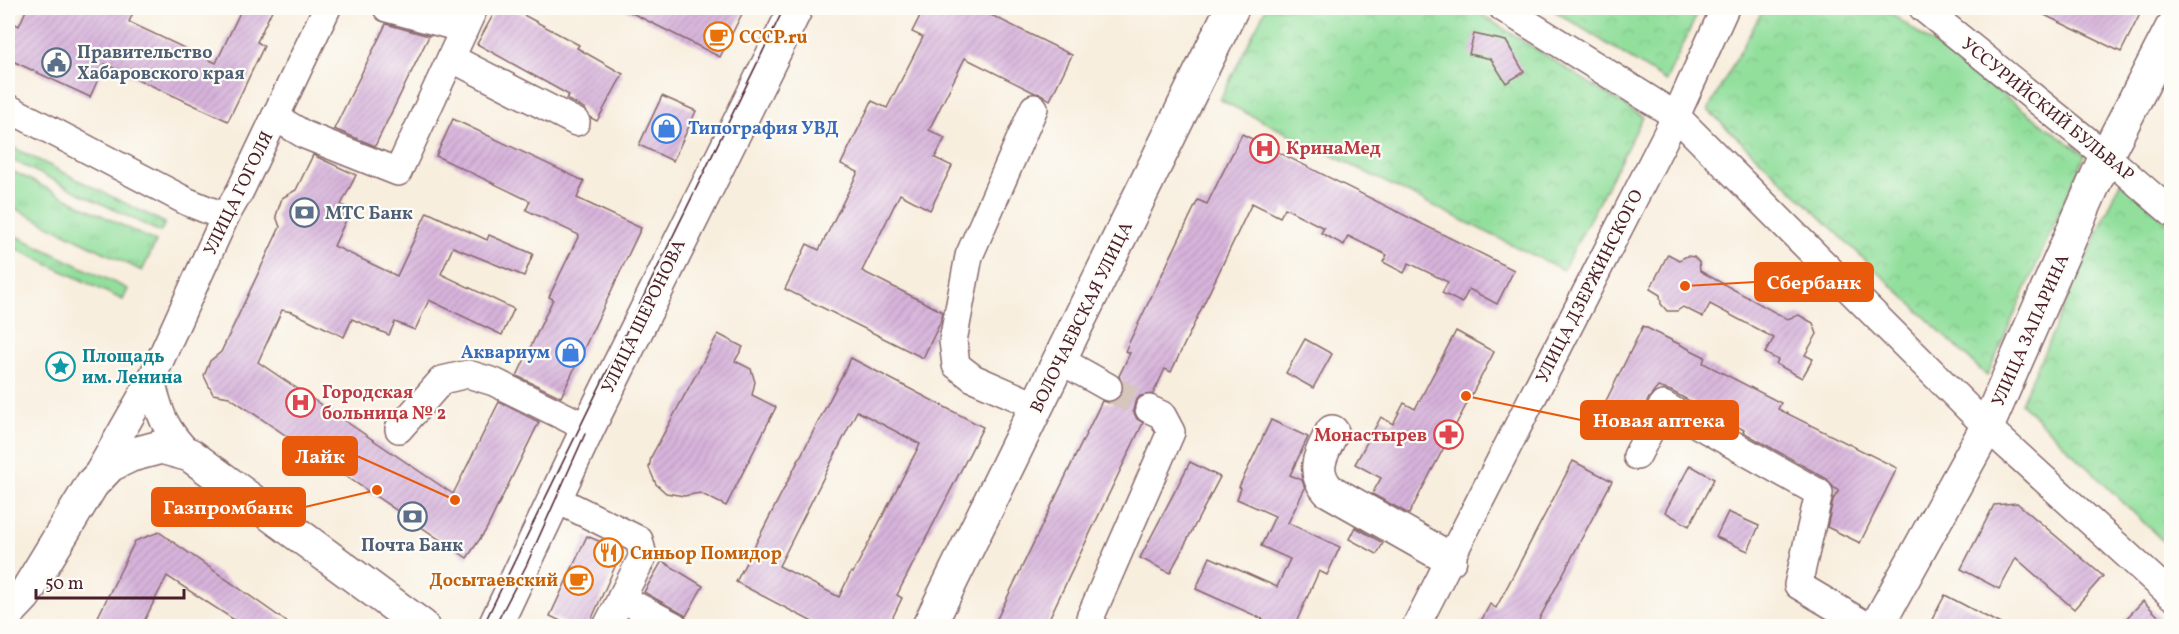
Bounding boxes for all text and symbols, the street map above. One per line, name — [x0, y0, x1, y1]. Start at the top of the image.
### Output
cafe icon: СССР.ru — [702, 21, 734, 53]
place label: СССР.ru — [739, 26, 808, 51]
street label: УССУРИЙСКИЙ БУЛЬВАР — [1955, 33, 2139, 188]
place label: Правительство Хабаровского края — [77, 41, 245, 87]
public building icon: Правительство Хабаровского края — [40, 46, 72, 78]
shop icon: Типография УВД — [651, 112, 683, 144]
place label: Типография УВД — [688, 117, 839, 142]
street label: УЛИЦА ГОГОЛЯ — [198, 127, 280, 260]
hospital icon: КринаМед — [1249, 132, 1281, 164]
place label: КринаМед — [1286, 137, 1381, 162]
street label: УЛИЦА ДЗЕРЖИНСКОГО — [1531, 186, 1650, 388]
bank icon: МТС Банк — [288, 197, 320, 229]
place label: МТС Банк — [325, 202, 413, 227]
street label: ВОЛОЧАЕВСКАЯ УЛИЦА — [1025, 217, 1140, 418]
street label: УЛИЦА ШЕРОНОВА — [596, 235, 693, 398]
street label: УЛИЦА ЗАПАРИНА — [1986, 250, 2076, 411]
callout: Сбербанк — [1755, 263, 1873, 301]
text: Сбербанк — [1767, 270, 1861, 298]
shop icon: Аквариум — [555, 336, 587, 368]
place label: Аквариум — [461, 341, 551, 366]
place label: Площадь им. Ленина — [82, 345, 183, 391]
place icon: Площадь им. Ленина — [45, 350, 77, 382]
place label: Городская больница № 2 — [322, 381, 446, 427]
hospital icon: Городская больница № 2 — [285, 386, 317, 418]
callout: Новая аптека — [1581, 401, 1738, 439]
text: Новая аптека — [1593, 408, 1725, 436]
pharmacy icon: Монастырев — [1432, 419, 1464, 451]
place label: Монастырев — [1314, 424, 1427, 449]
callout: Лайк — [283, 437, 357, 475]
text: Лайк — [295, 444, 345, 472]
callout: Газпромбанк — [152, 488, 305, 526]
text: Газпромбанк — [163, 495, 293, 523]
bank icon: Почта Банк — [396, 500, 428, 532]
place label: Почта Банк — [361, 534, 463, 559]
restaurant icon: Синьор Помидор — [593, 537, 625, 569]
place label: Синьор Помидор — [630, 542, 782, 567]
scale bar — [36, 562, 184, 600]
cafe icon: Досытаевский — [563, 564, 595, 596]
place label: Досытаевский — [429, 569, 558, 594]
text: 50 m — [45, 572, 84, 597]

